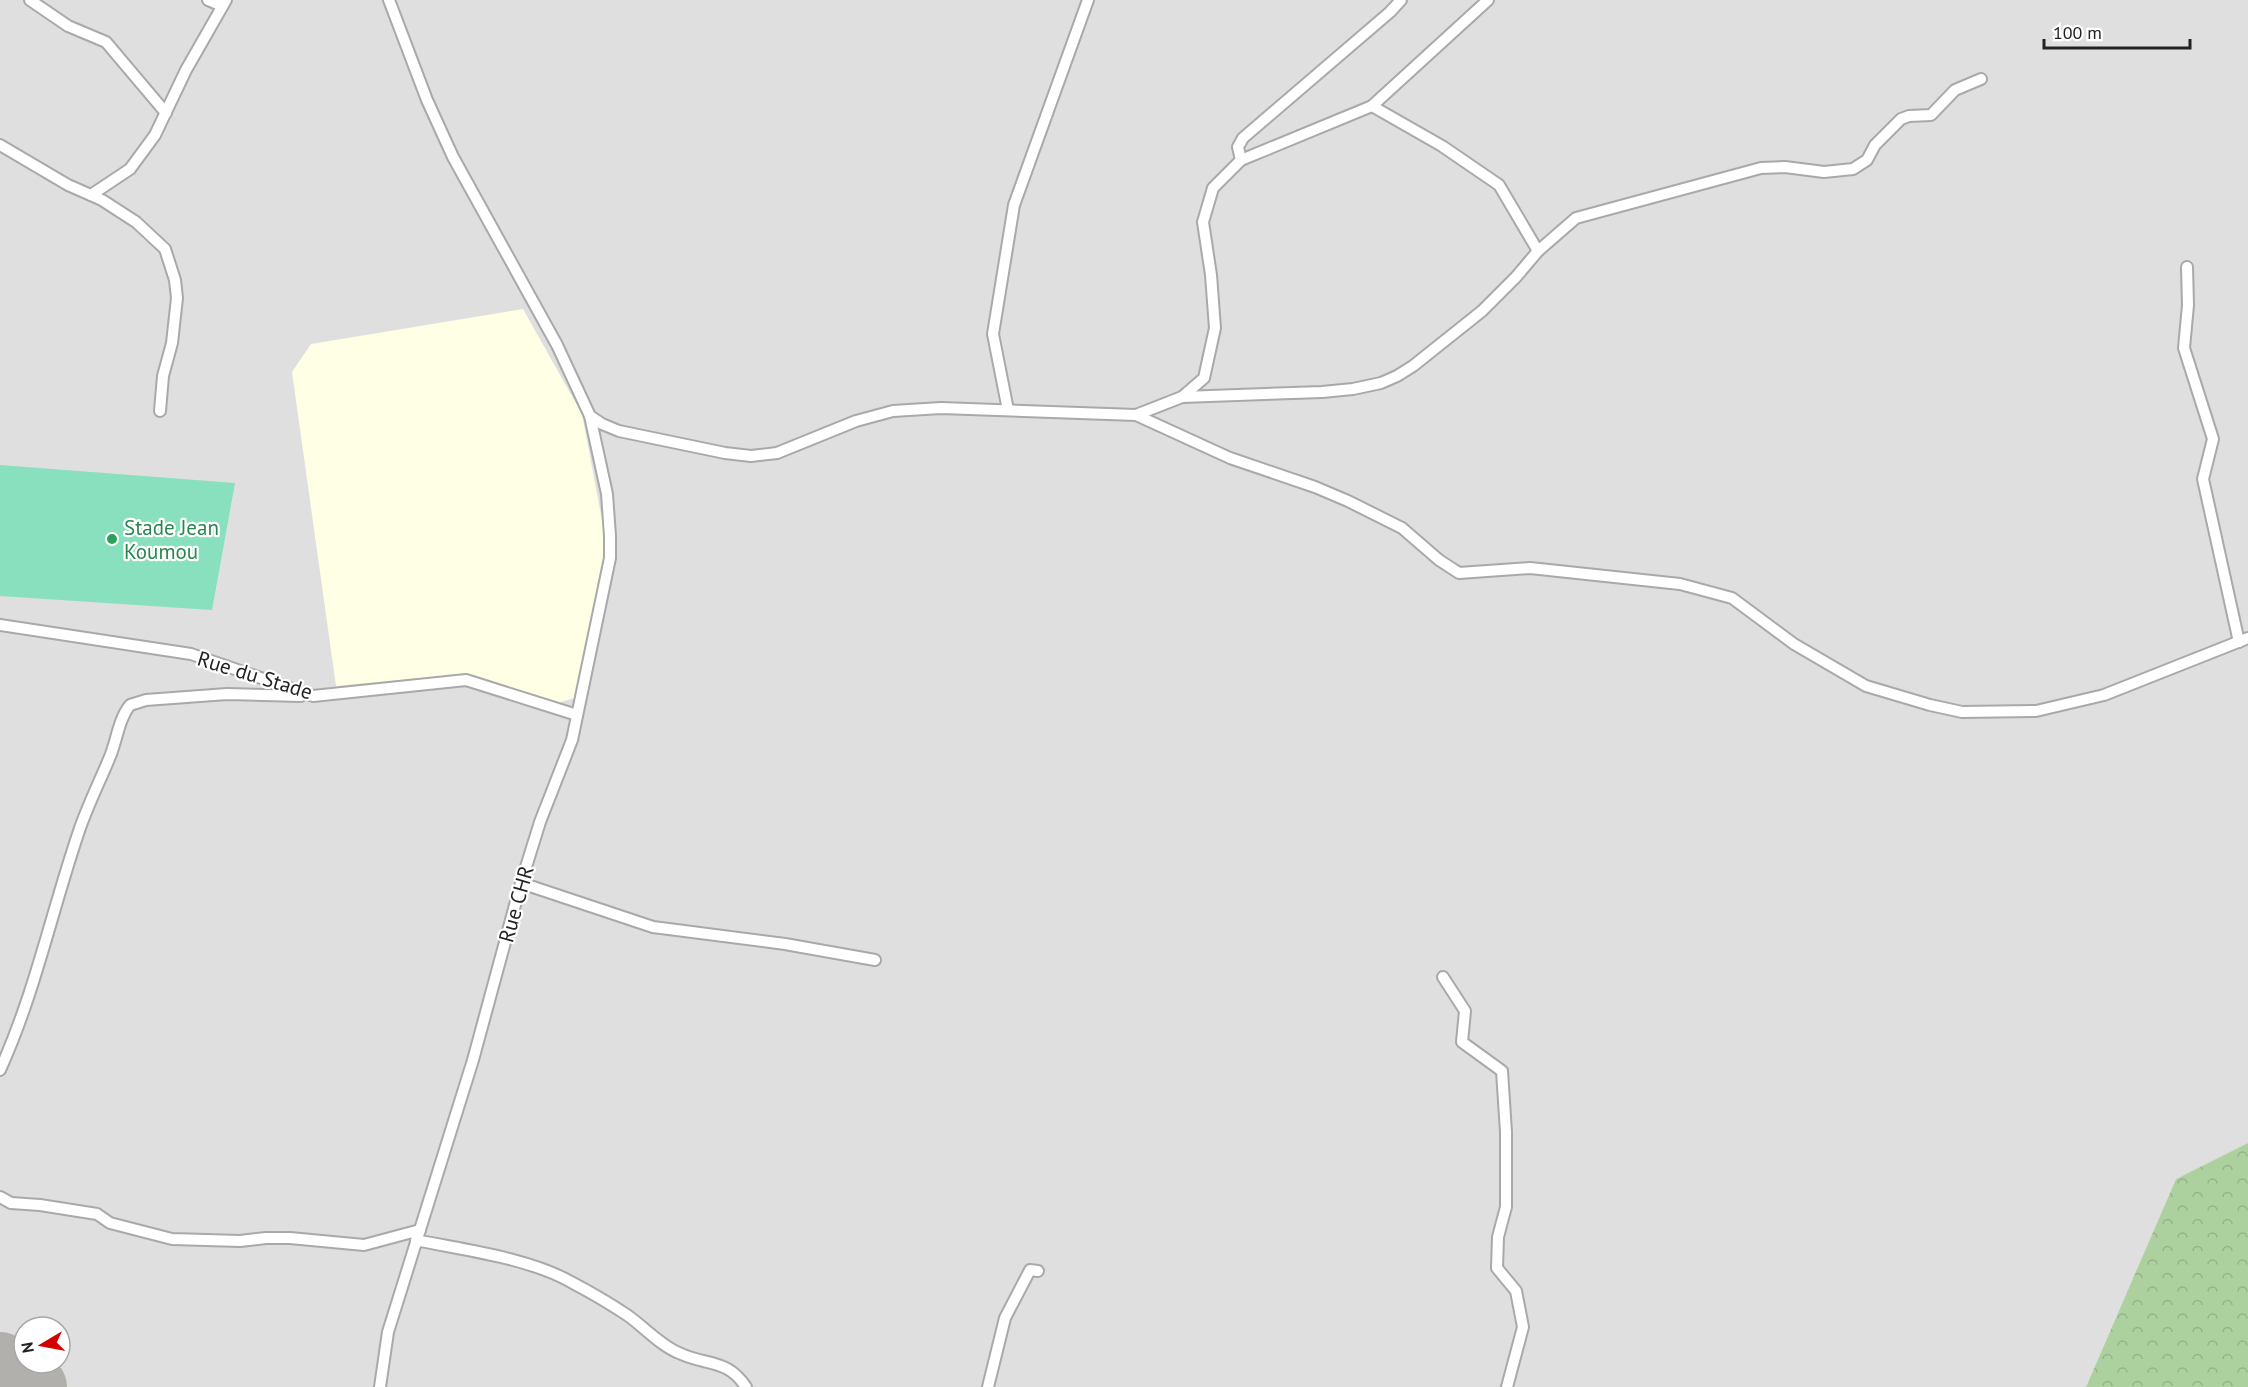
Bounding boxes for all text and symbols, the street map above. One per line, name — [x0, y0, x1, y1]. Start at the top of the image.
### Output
scale bar — [2044, 12, 2190, 50]
text: 100 m — [2053, 21, 2102, 44]
place label: Stade Jean Koumou — [124, 514, 219, 565]
marker: Stade Jean Koumou — [105, 532, 119, 546]
street label: Rue du Stade — [194, 645, 316, 705]
street label: Rue CHR — [492, 863, 540, 945]
north arrow — [12, 1315, 72, 1375]
text: N — [16, 1341, 38, 1355]

